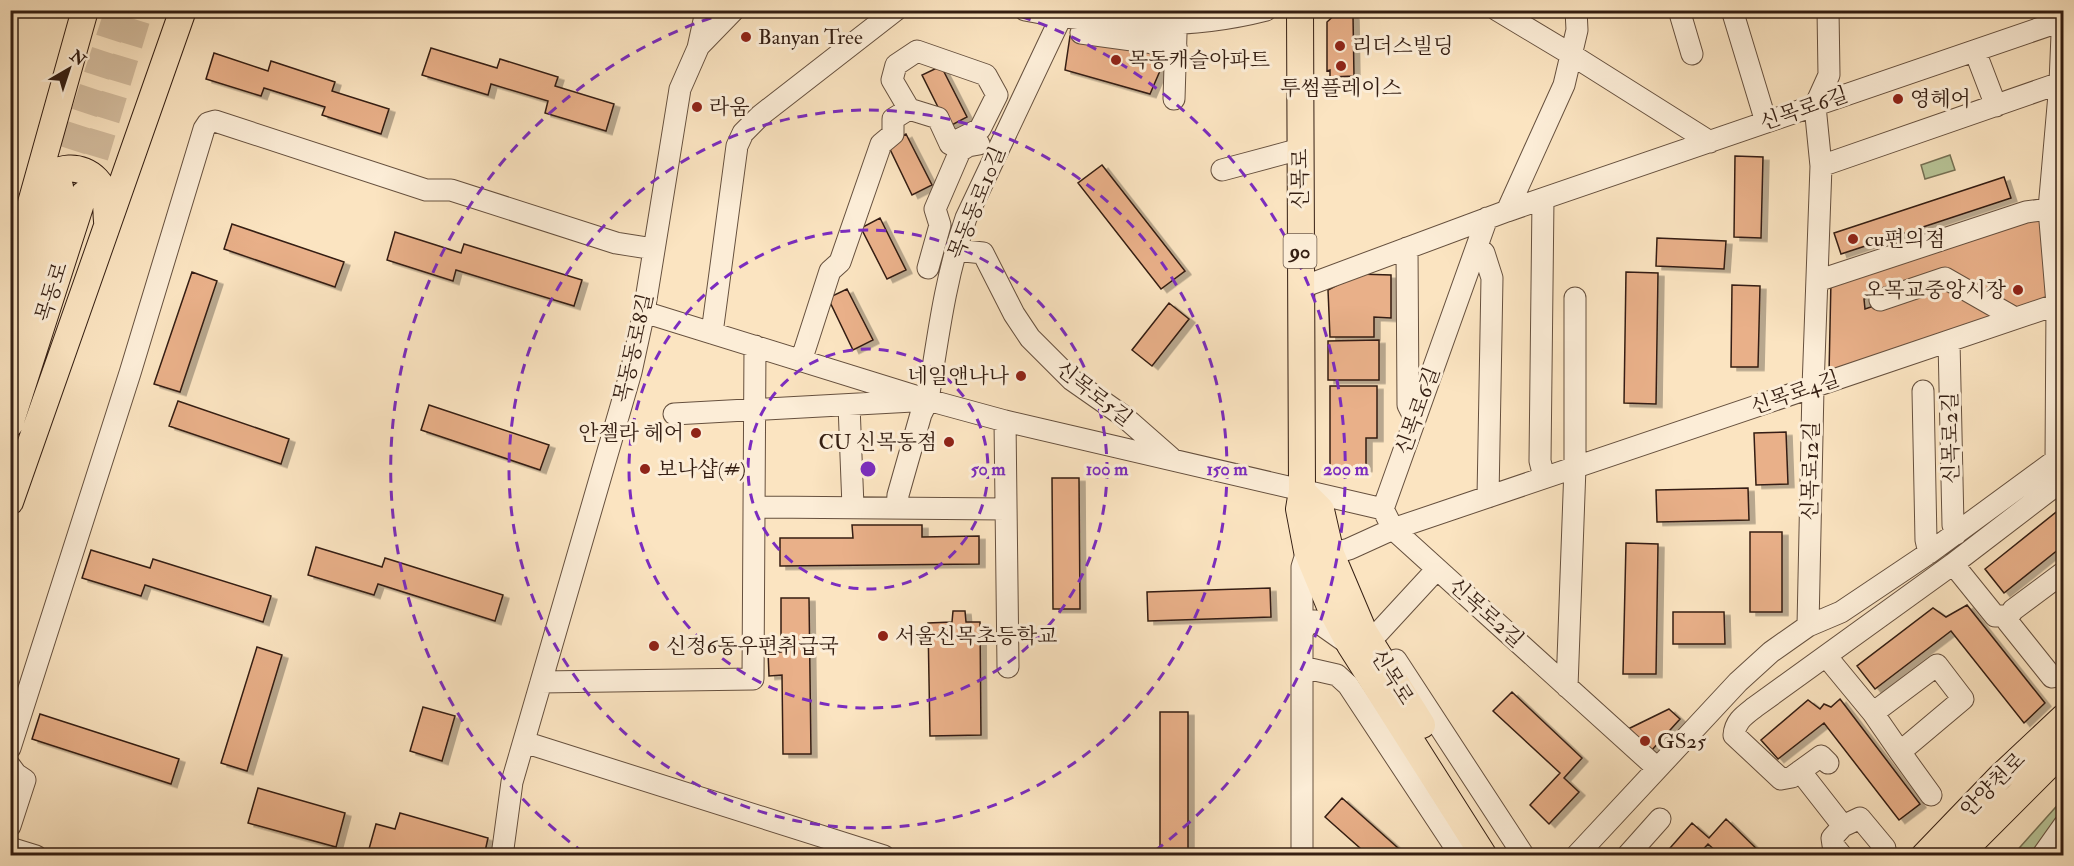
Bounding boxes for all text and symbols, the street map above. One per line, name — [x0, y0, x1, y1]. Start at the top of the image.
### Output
place label: Banyan Tree — [758, 24, 863, 51]
marker: Banyan Tree — [739, 30, 753, 44]
place label: 리더스빌딩 — [1352, 33, 1453, 60]
north arrow — [39, 39, 99, 99]
marker: 리더스빌딩 — [1333, 39, 1347, 53]
text: N — [65, 45, 90, 71]
place label: 목동캐슬아파트 — [1128, 47, 1270, 74]
marker: 목동캐슬아파트 — [1109, 53, 1123, 67]
marker: 투썸플레이스 — [1334, 59, 1348, 73]
place label: 투썸플레이스 — [1280, 75, 1402, 102]
street label: 신목로6길 — [1756, 81, 1852, 137]
place label: 영헤어 — [1910, 86, 1971, 113]
marker: 영헤어 — [1891, 92, 1905, 106]
place label: 라움 — [709, 94, 750, 121]
marker: 라움 — [690, 100, 704, 114]
street label: 목동동로10길 — [942, 143, 1012, 263]
street label: 신목로 — [1287, 149, 1314, 209]
place label: cu편의점 — [1865, 226, 1945, 253]
marker: cu편의점 — [1846, 232, 1860, 246]
road number: 90 — [1284, 234, 1316, 268]
street label: 목동로 — [30, 259, 74, 325]
place label: 오목교중앙시장 — [1864, 277, 2007, 304]
marker: 오목교중앙시장 — [2011, 283, 2025, 297]
street label: 목동동로8길 — [608, 291, 660, 405]
street label: 신목로5길 — [1050, 356, 1138, 432]
place label: 네일앤나나 — [908, 363, 1010, 390]
street label: 신목로6길 — [1390, 363, 1446, 459]
street label: 신목로4길 — [1747, 365, 1843, 421]
marker: 네일앤나나 — [1014, 369, 1028, 383]
street label: 신목로2길 — [1937, 392, 1965, 484]
place label: 안젤라 헤어 — [578, 420, 684, 447]
street label: 신목로12길 — [1797, 421, 1825, 521]
marker: 안젤라 헤어 — [689, 426, 703, 440]
place label: CU 신목동점 — [818, 429, 937, 456]
marker: CU 신목동점 — [942, 435, 956, 449]
place label: 보나샵(#) — [657, 456, 746, 483]
text: 50 m — [971, 458, 1006, 481]
text: 100 m — [1086, 458, 1129, 481]
text: 150 m — [1206, 458, 1249, 481]
text: 200 m — [1323, 458, 1370, 481]
centre of rings — [858, 459, 878, 479]
marker: 보나샵(#) — [638, 462, 652, 476]
street label: 신목로2길 — [1443, 572, 1529, 654]
place label: 서울신목초등학교 — [895, 623, 1057, 650]
marker: 서울신목초등학교 — [876, 629, 890, 643]
place label: 신정6동우편취급국 — [666, 633, 839, 660]
marker: 신정6동우편취급국 — [647, 639, 661, 653]
street label: 신목로 — [1364, 644, 1420, 710]
place label: GS25 — [1657, 728, 1707, 755]
marker: GS25 — [1638, 734, 1652, 748]
street label: 안양천로 — [1955, 747, 2031, 823]

